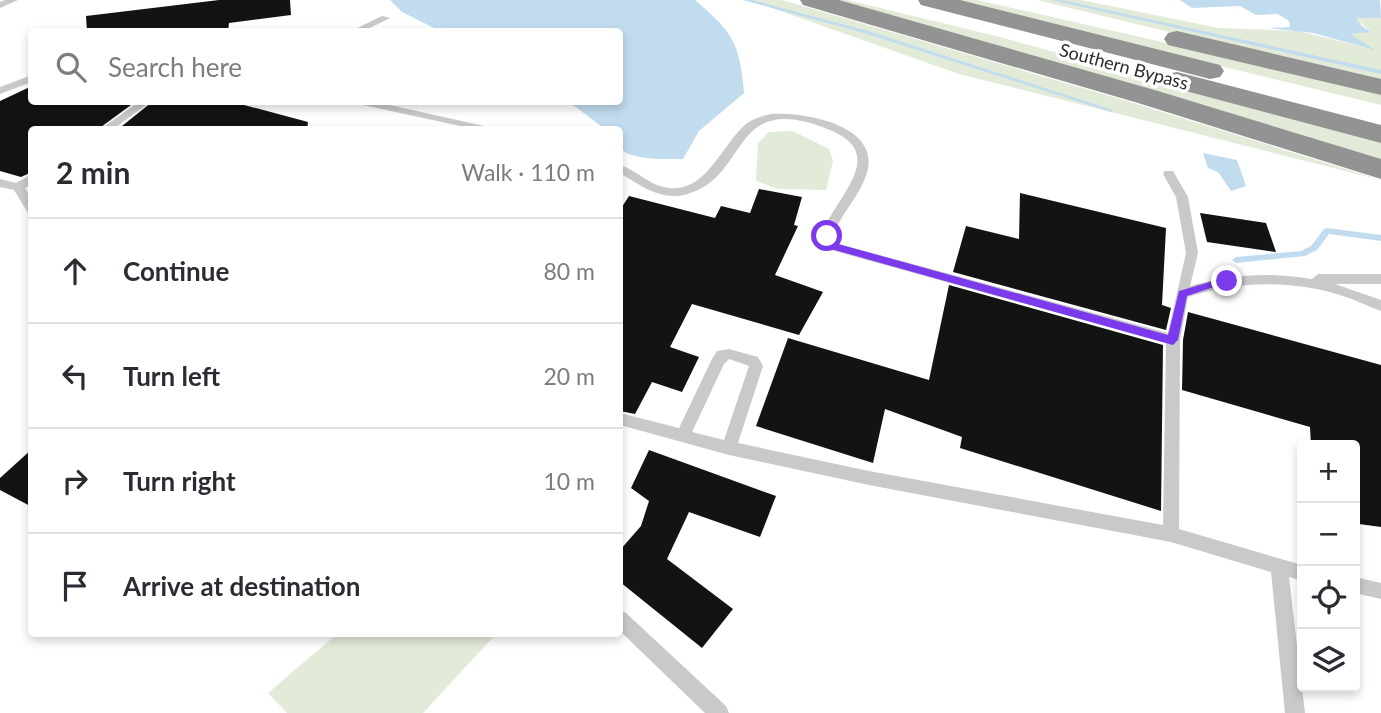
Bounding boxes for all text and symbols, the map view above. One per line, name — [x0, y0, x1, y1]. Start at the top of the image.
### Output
search box — [28, 28, 623, 105]
street label: Southern Bypass — [1057, 38, 1191, 94]
icon: search — [52, 48, 90, 86]
text: Search here — [108, 51, 242, 83]
text: 2 min — [56, 154, 130, 190]
text: Walk · 110 m — [461, 158, 595, 186]
route start — [811, 220, 842, 251]
icon: ahead — [56, 252, 94, 290]
text: Continue — [123, 255, 229, 287]
text: 80 m — [544, 257, 595, 285]
route end — [1211, 265, 1242, 296]
icon: left — [56, 357, 94, 395]
text: Turn left — [123, 360, 220, 392]
text: 20 m — [544, 362, 595, 390]
map controls — [1297, 440, 1360, 692]
button: + — [1297, 440, 1360, 503]
icon: right — [56, 462, 94, 500]
text: Turn right — [123, 465, 236, 497]
text: 10 m — [544, 467, 595, 495]
button: − — [1297, 503, 1360, 566]
button: locate — [1297, 566, 1360, 629]
icon: arrive — [56, 567, 94, 605]
text: Arrive at destination — [123, 570, 360, 602]
button: layers — [1297, 629, 1360, 692]

